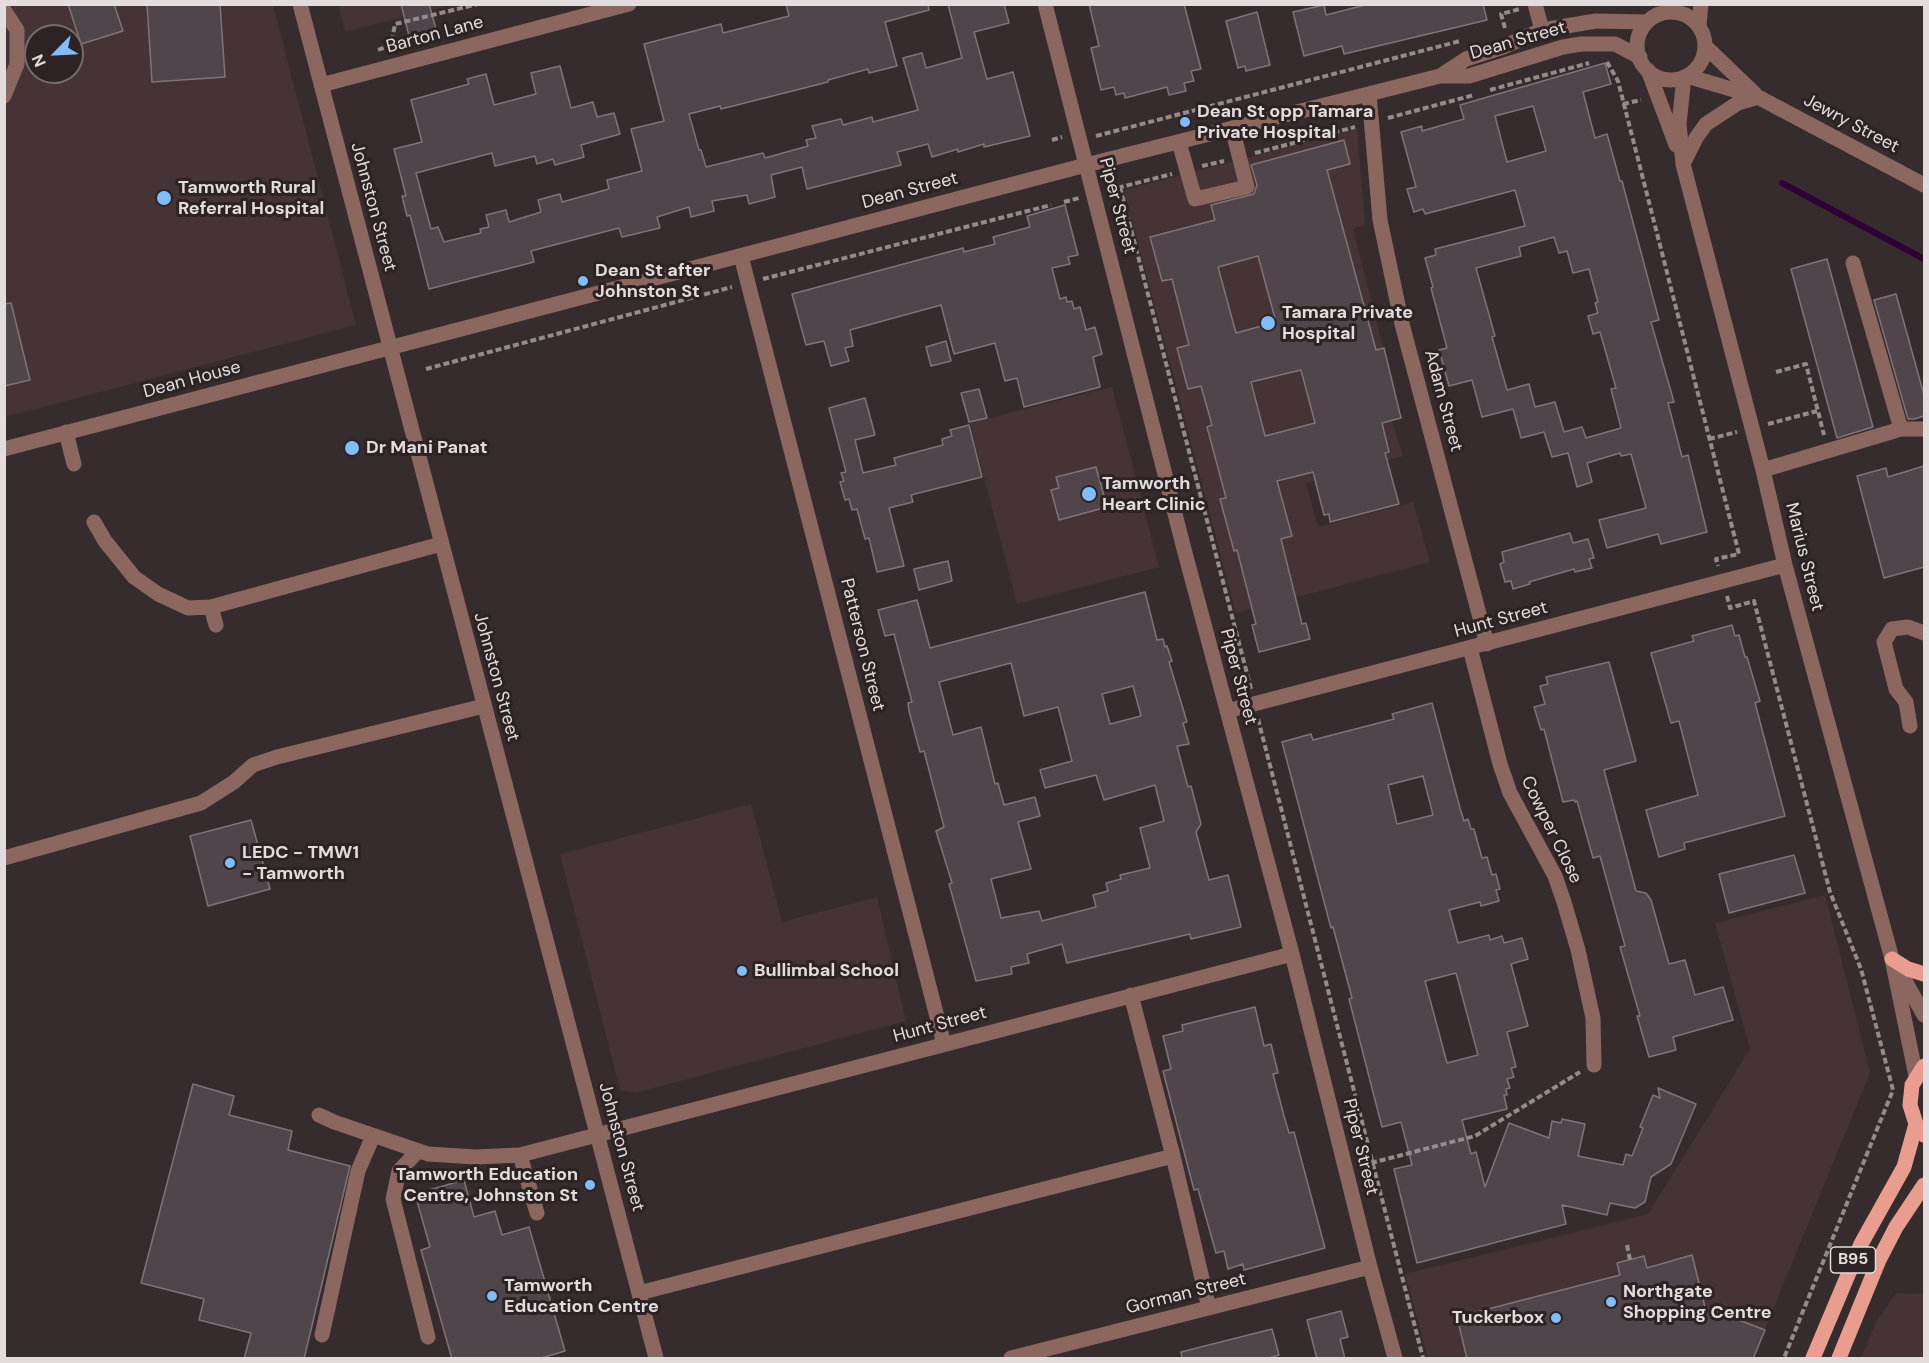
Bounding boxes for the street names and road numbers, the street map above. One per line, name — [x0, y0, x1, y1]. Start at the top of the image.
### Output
street label: Barton Lane — [384, 12, 486, 58]
street label: Dean Street — [1468, 17, 1568, 65]
street label: Jewry Street — [1800, 90, 1902, 158]
street label: Johnston Street — [345, 140, 401, 274]
street label: Piper Street — [1094, 156, 1140, 256]
street label: Dean Street — [860, 168, 960, 214]
street label: Adam Street — [1419, 348, 1467, 454]
street label: Dean House — [141, 357, 243, 403]
street label: Marius Street — [1780, 501, 1828, 613]
street label: Patterson Street — [835, 576, 889, 714]
street label: Hunt Street — [1452, 597, 1550, 643]
street label: Johnston Street — [468, 610, 524, 744]
street label: Piper Street — [1215, 627, 1261, 727]
street label: Cowper Close — [1516, 773, 1586, 887]
street label: Hunt Street — [891, 1002, 989, 1048]
street label: Johnston Street — [593, 1080, 649, 1214]
street label: Piper Street — [1338, 1096, 1382, 1198]
road number: B95 — [1830, 1247, 1876, 1273]
street label: Gorman Street — [1124, 1269, 1248, 1319]

